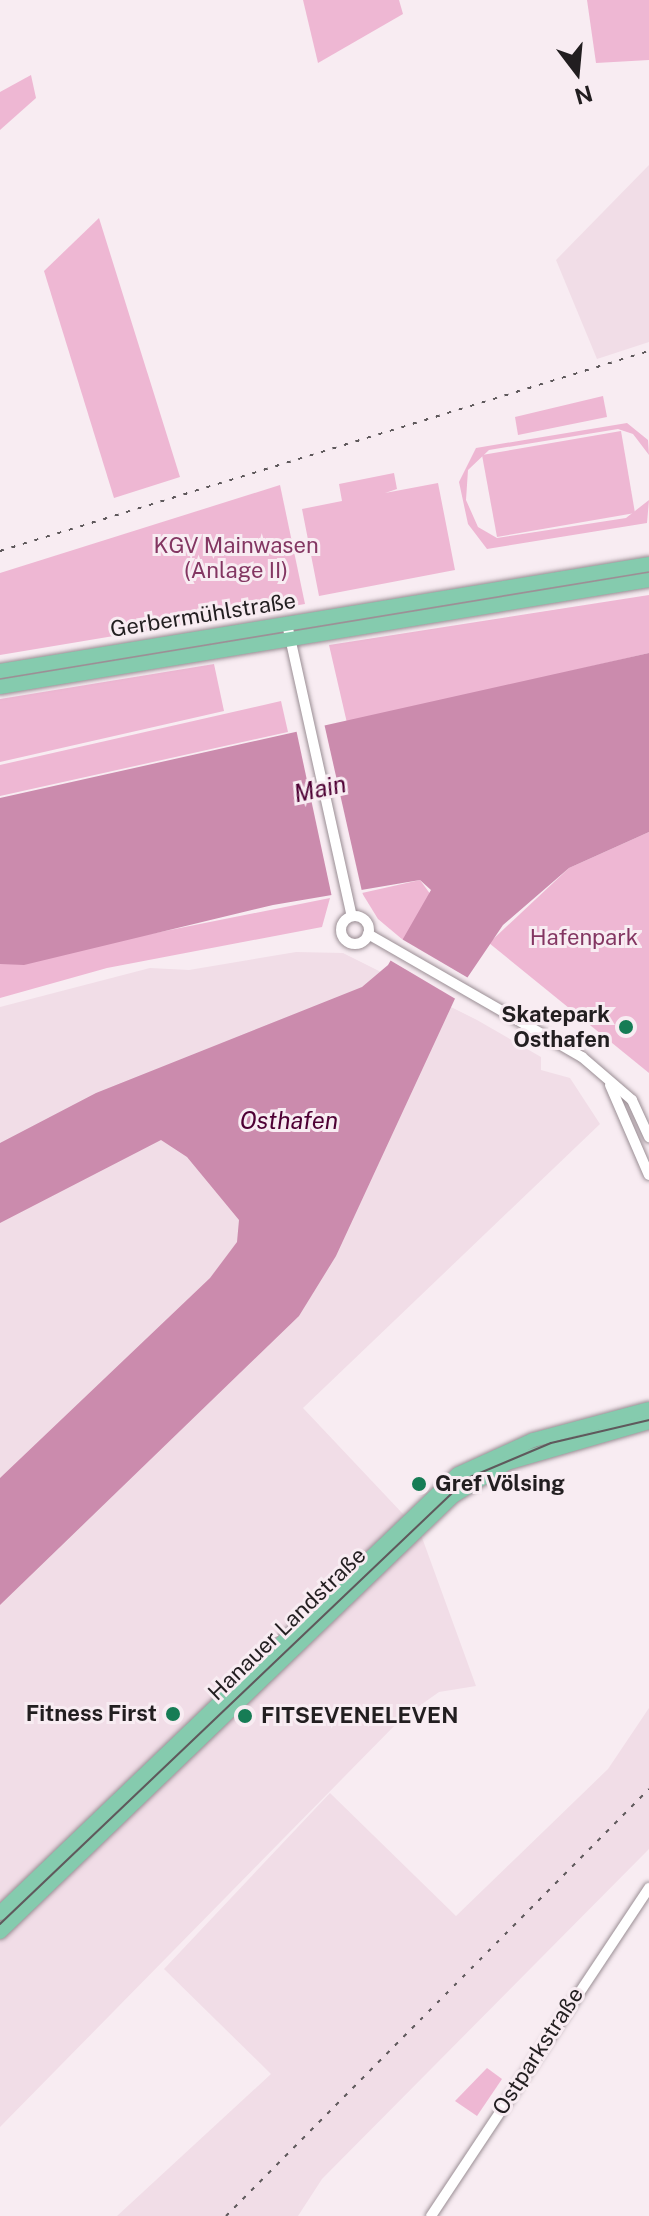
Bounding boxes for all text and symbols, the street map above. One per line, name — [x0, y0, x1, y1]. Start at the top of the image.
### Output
north arrow — [537, 32, 617, 112]
text: N — [572, 80, 595, 110]
park label: KGV Mainwasen (Anlage II) — [153, 532, 319, 584]
street label: Gerbermühlstraße — [108, 587, 298, 643]
water label: Main — [291, 769, 349, 809]
park label: Hafenpark — [530, 925, 638, 951]
place label: Skatepark Osthafen — [501, 1001, 610, 1052]
marker: Skatepark Osthafen — [617, 1018, 635, 1036]
water label: Osthafen — [240, 1107, 338, 1135]
place label: Gref Völsing — [435, 1471, 565, 1497]
marker: Gref Völsing — [410, 1475, 428, 1493]
street label: Hanauer Landstraße — [203, 1542, 371, 1706]
place label: Fitness First — [26, 1701, 157, 1727]
place label: FITSEVENELEVEN — [261, 1703, 458, 1729]
marker: Fitness First — [164, 1705, 182, 1723]
marker: FITSEVENELEVEN — [236, 1707, 254, 1725]
street label: Ostparkstraße — [487, 1982, 589, 2120]

